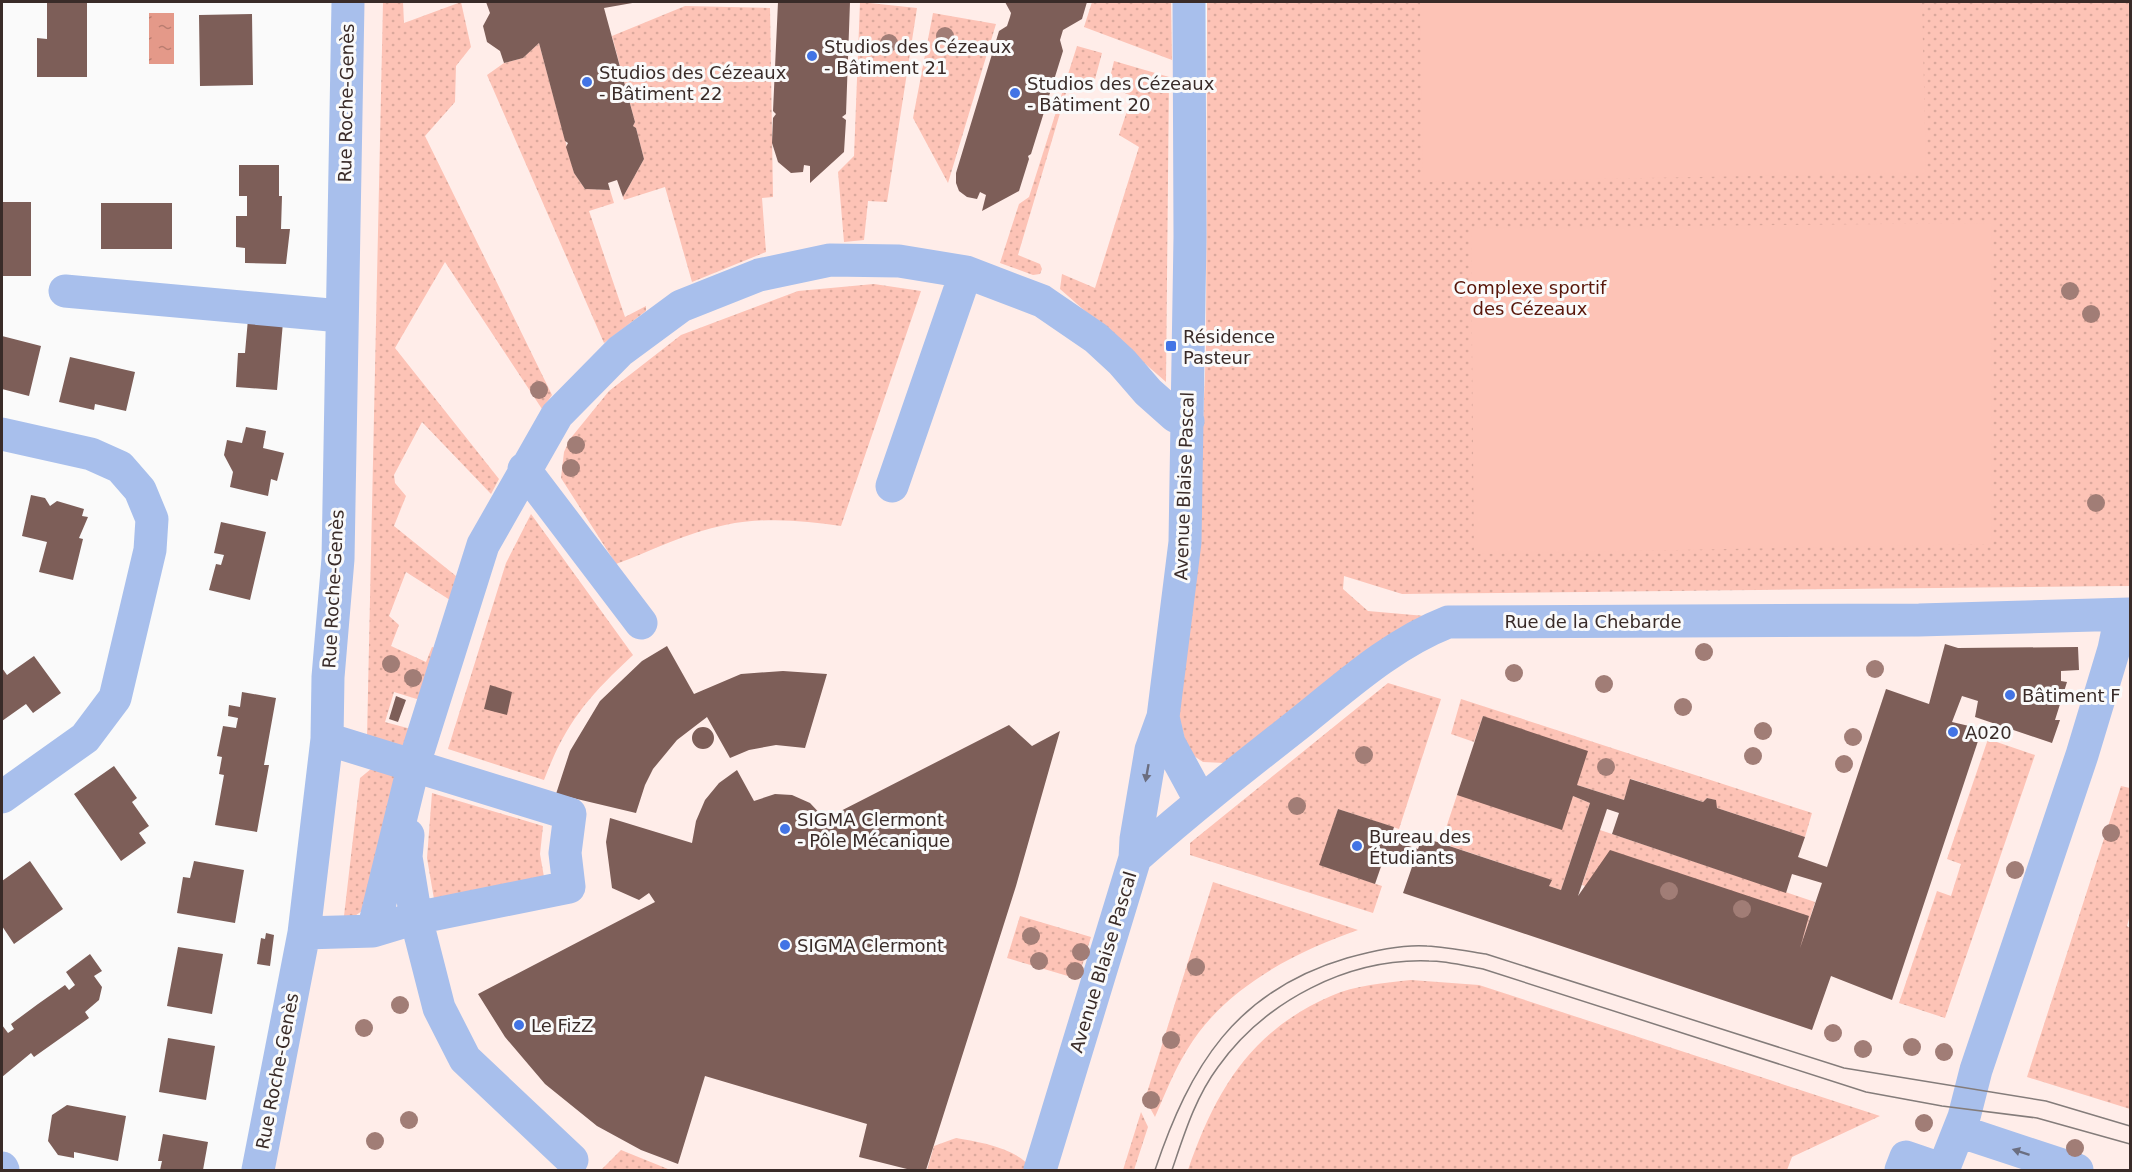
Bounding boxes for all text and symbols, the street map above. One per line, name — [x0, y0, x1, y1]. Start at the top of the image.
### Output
street label: Rue Roche-Genès — [334, 23, 358, 183]
place label: Studios des Cézeaux - Bâtiment 21 — [824, 36, 1012, 78]
marker: Studios des Cézeaux - Bâtiment 21 — [805, 49, 819, 63]
place label: Studios des Cézeaux - Bâtiment 22 — [599, 62, 787, 104]
place label: Studios des Cézeaux - Bâtiment 20 — [1027, 73, 1215, 115]
marker: Studios des Cézeaux - Bâtiment 22 — [580, 75, 594, 89]
marker: Studios des Cézeaux - Bâtiment 20 — [1008, 86, 1022, 100]
park label: Complexe sportif des Cézeaux — [1454, 277, 1607, 319]
place label: Résidence Pasteur — [1183, 326, 1275, 368]
marker: Résidence Pasteur — [1164, 339, 1178, 353]
street label: Avenue Blaise Pascal — [1170, 391, 1198, 581]
street label: Rue Roche-Genès — [318, 509, 348, 669]
street label: Rue de la Chebarde — [1505, 611, 1681, 632]
place label: Bâtiment F — [2022, 685, 2121, 706]
marker: Bâtiment F — [2003, 688, 2017, 702]
place label: A020 — [1965, 722, 2012, 743]
marker: A020 — [1946, 725, 1960, 739]
one-way arrow — [1143, 763, 1152, 782]
place label: SIGMA Clermont - Pôle Mécanique — [797, 809, 950, 851]
marker: SIGMA Clermont - Pôle Mécanique — [778, 822, 792, 836]
place label: Bureau des Étudiants — [1369, 826, 1471, 868]
marker: Bureau des Étudiants — [1350, 839, 1364, 853]
street label: Avenue Blaise Pascal — [1065, 869, 1141, 1055]
place label: SIGMA Clermont — [797, 935, 944, 956]
marker: SIGMA Clermont — [778, 938, 792, 952]
street label: Rue Roche-Genès — [252, 991, 302, 1151]
place label: Le FizZ — [531, 1015, 593, 1036]
marker: Le FizZ — [512, 1018, 526, 1032]
one-way arrow — [2012, 1147, 2030, 1156]

